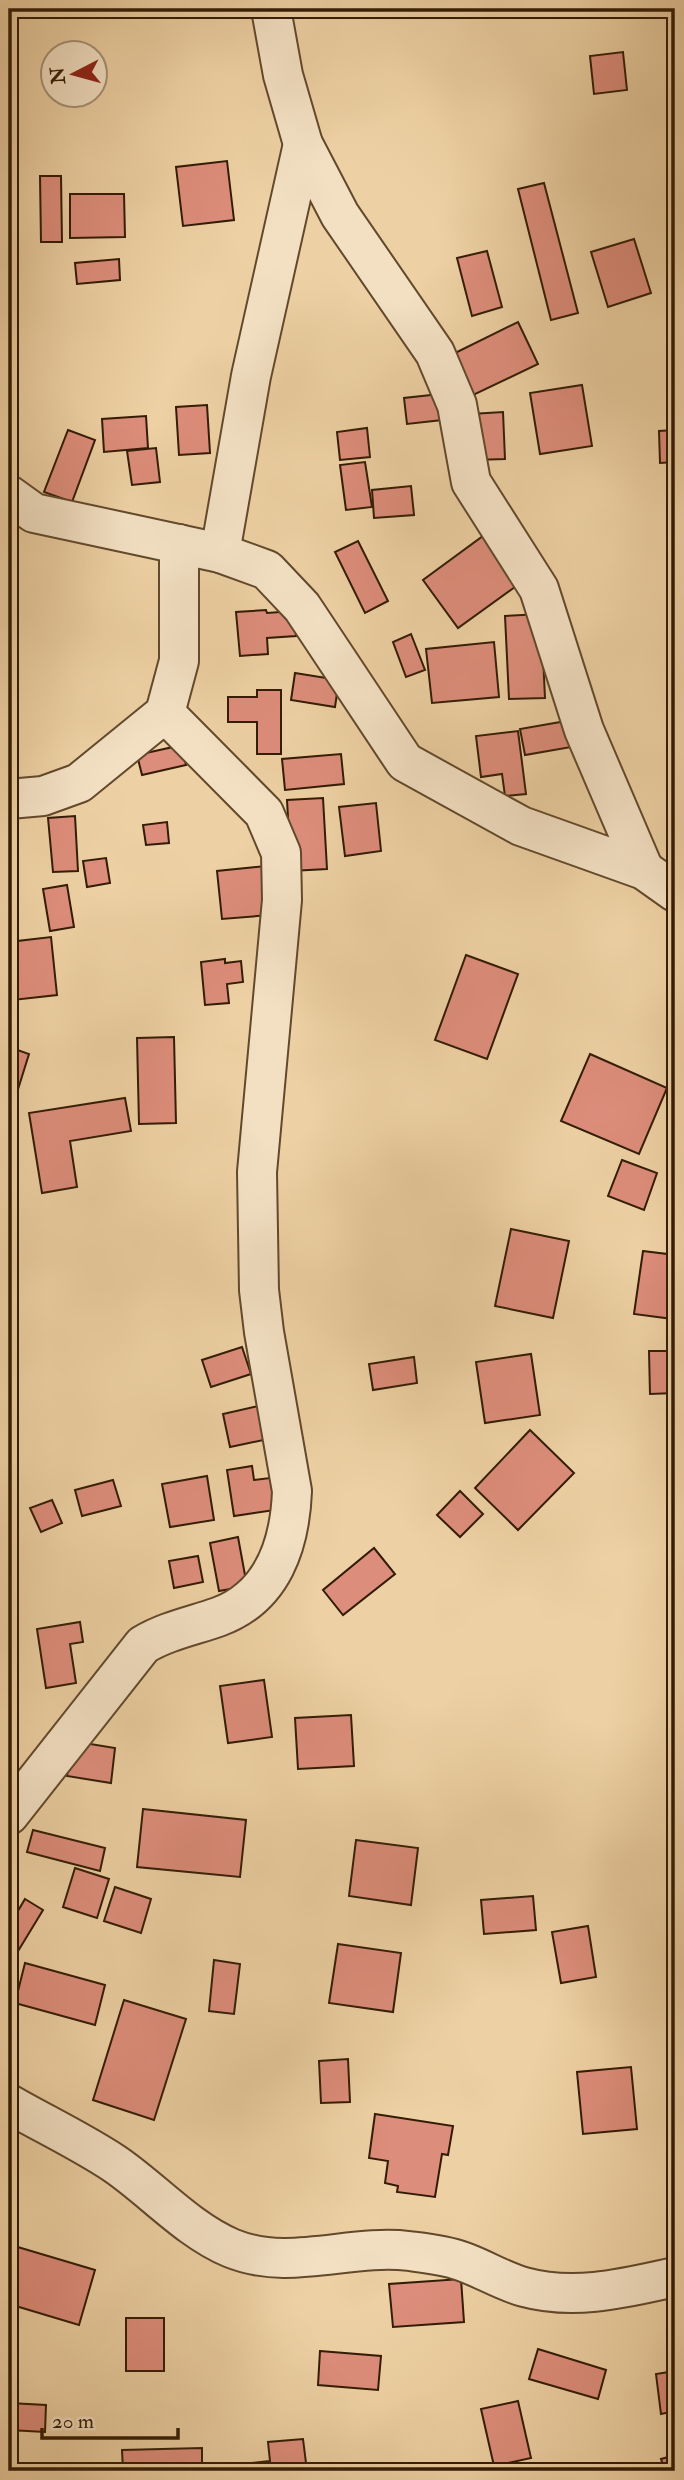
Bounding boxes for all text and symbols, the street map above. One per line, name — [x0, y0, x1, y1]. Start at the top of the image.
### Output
north arrow — [38, 38, 108, 108]
text: N — [45, 65, 71, 86]
scale bar — [42, 2396, 178, 2440]
text: 20 m — [52, 2408, 94, 2435]

